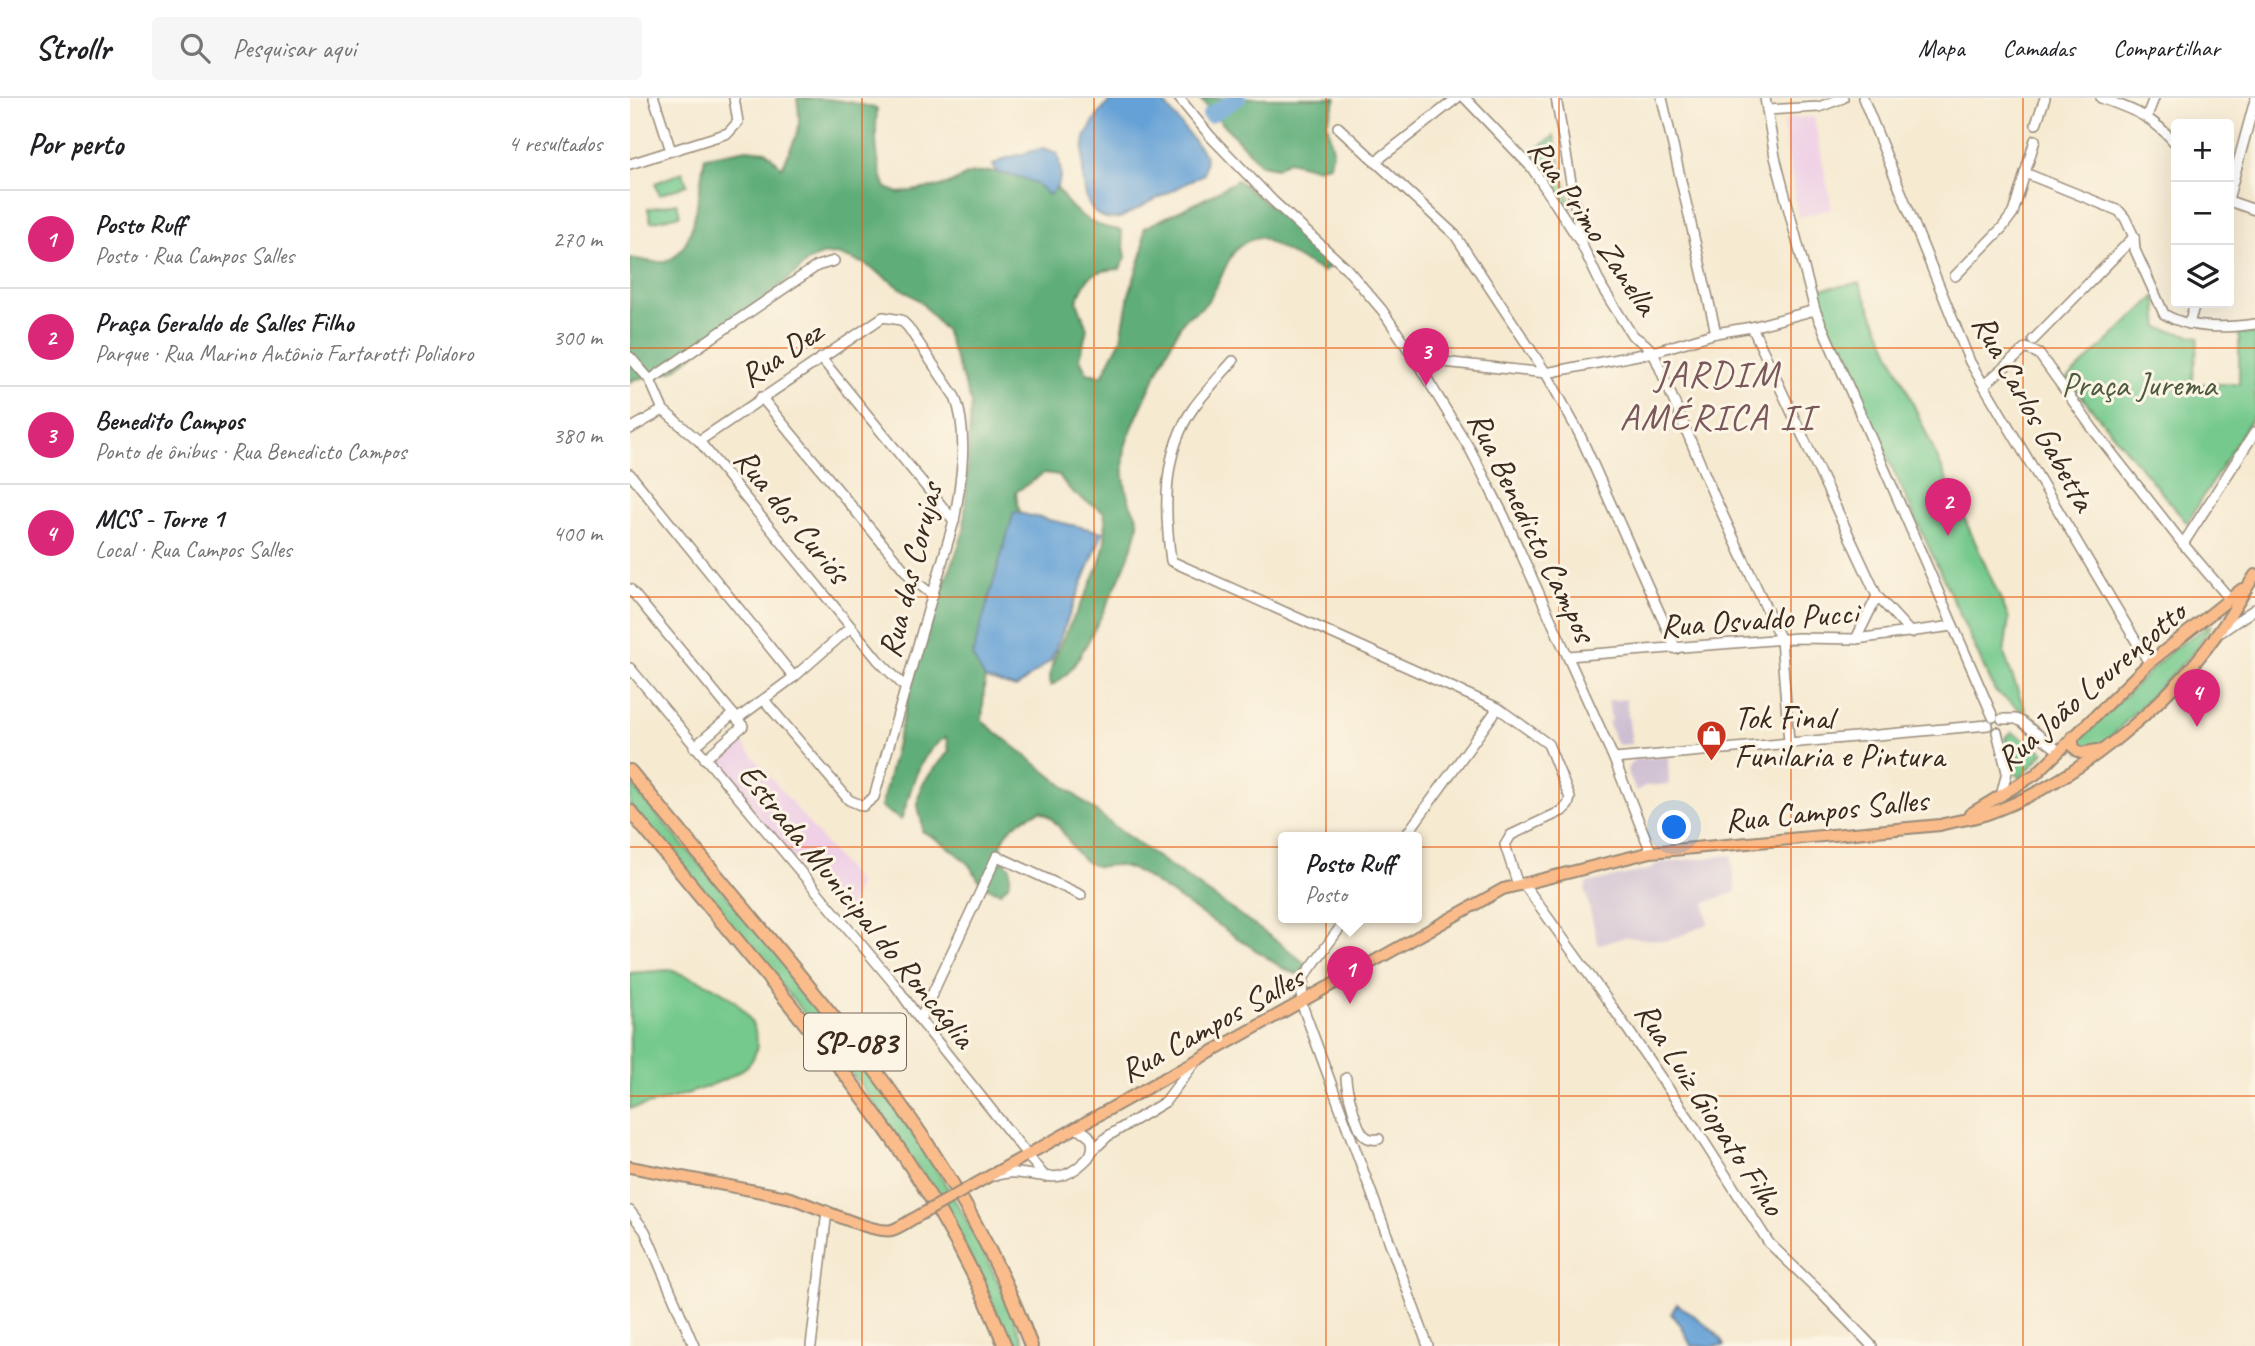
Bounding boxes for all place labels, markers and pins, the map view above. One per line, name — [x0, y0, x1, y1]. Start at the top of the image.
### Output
pin: 3 — [1403, 328, 1449, 386]
pin: 2 — [1925, 478, 1971, 536]
pin: 4 — [2174, 669, 2220, 727]
place label: Tok Final Funilaria e Pintura — [1734, 697, 1947, 777]
shop icon: Tok Final Funilaria e Pintura — [1694, 719, 1728, 763]
pin: 1 — [1327, 946, 1373, 1004]

